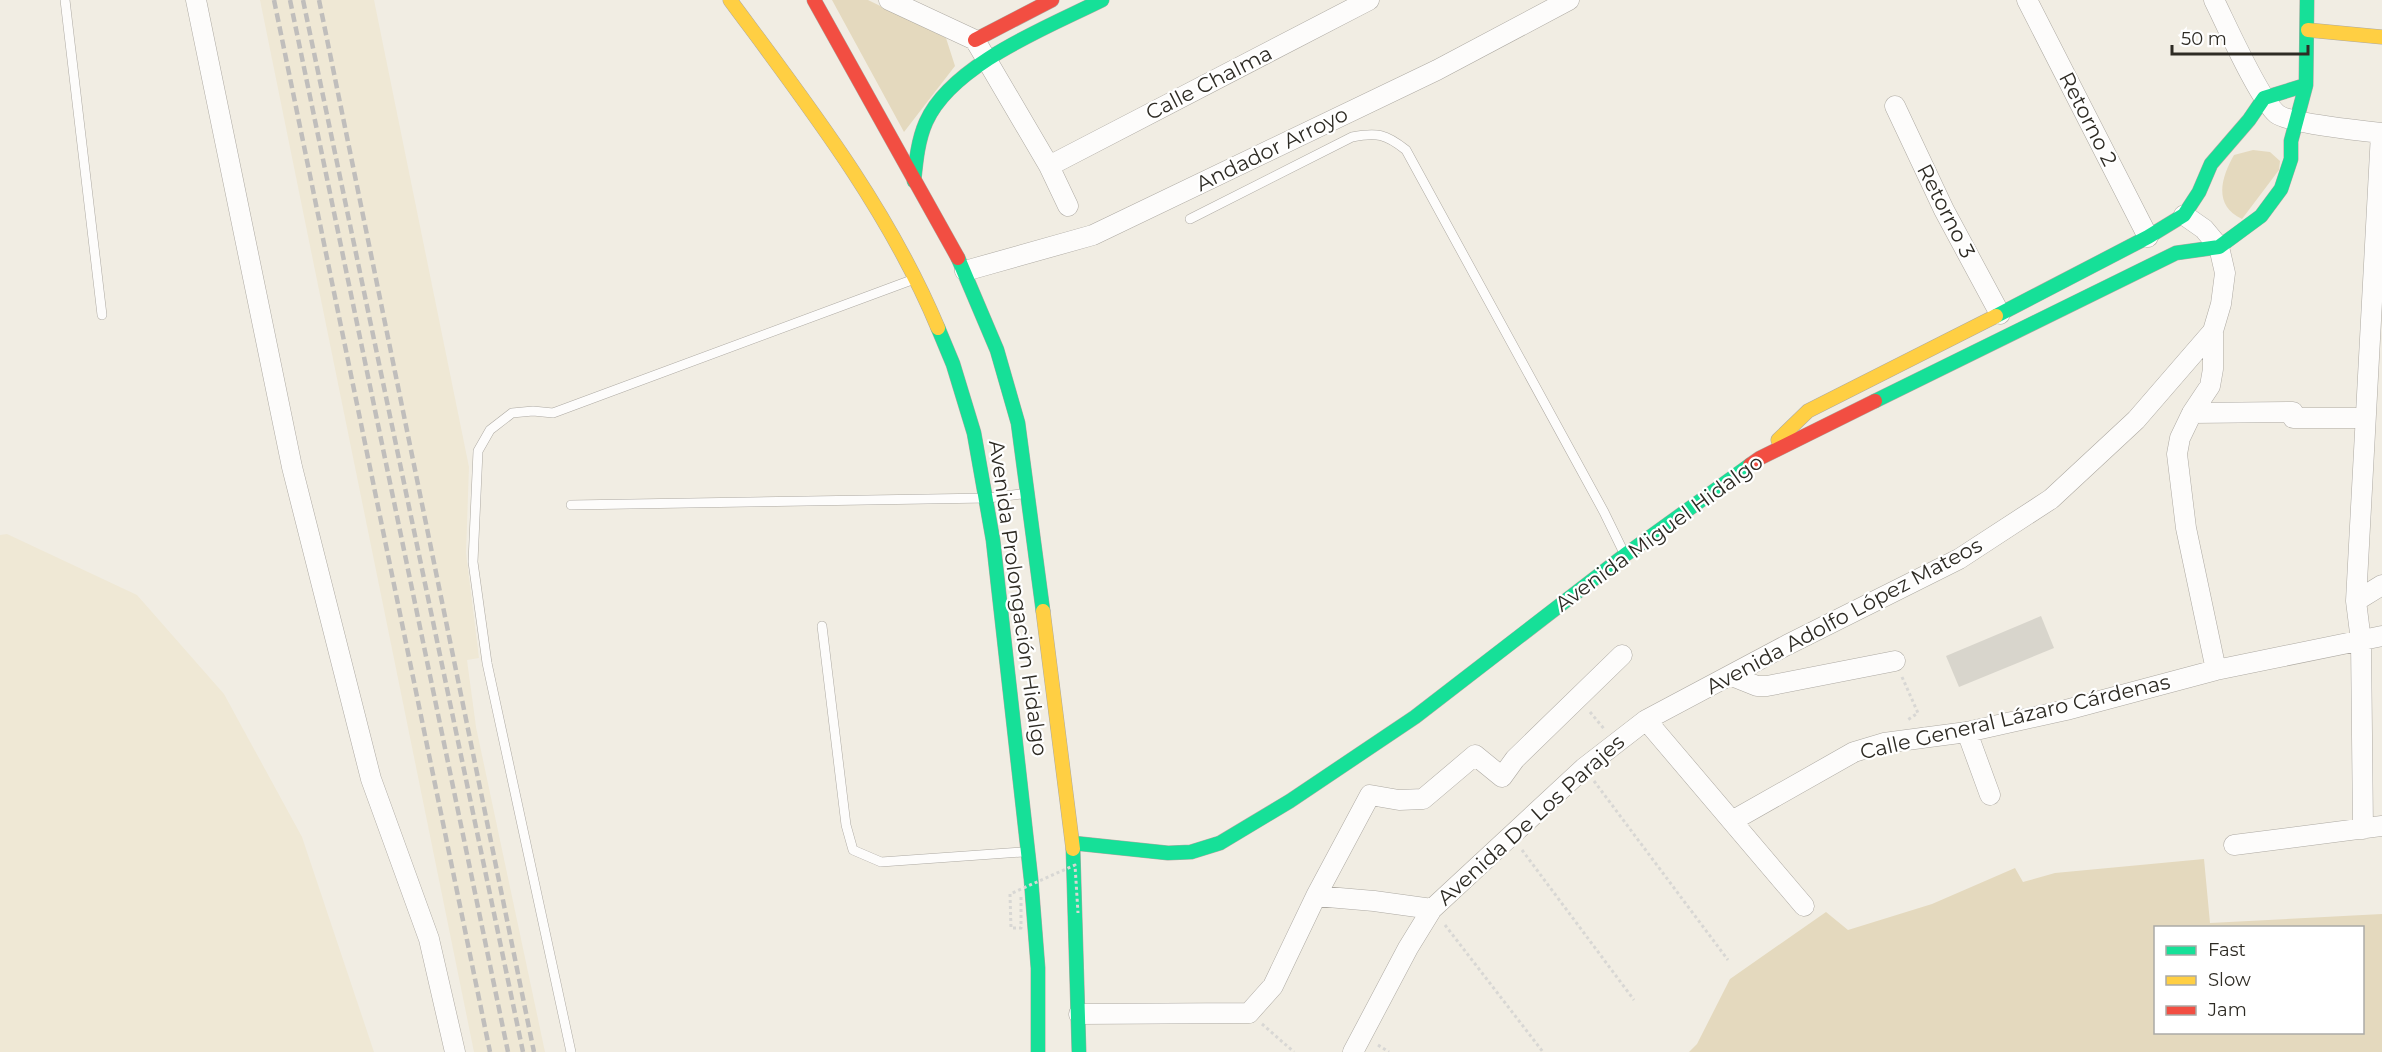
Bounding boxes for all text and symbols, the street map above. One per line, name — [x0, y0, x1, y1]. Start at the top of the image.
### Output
scale bar — [2172, 18, 2308, 56]
text: 50 m — [2181, 28, 2227, 50]
street label: Calle Chalma — [1141, 40, 1276, 125]
street label: Retorno 2 — [2054, 68, 2123, 170]
street label: Andador Arroyo — [1192, 101, 1352, 196]
street label: Retorno 3 — [1912, 160, 1981, 262]
street label: Avenida Prolongación Hidalgo — [984, 438, 1053, 757]
street label: Avenida Miguel Hidalgo — [1550, 449, 1768, 616]
street label: Avenida Adolfo López Mateos — [1702, 532, 1986, 699]
street label: Calle General Lázaro Cárdenas — [1858, 669, 2172, 764]
street label: Avenida De Los Parajes — [1432, 729, 1629, 910]
legend — [2154, 926, 2364, 1034]
text: Fast — [2208, 939, 2246, 961]
text: Slow — [2208, 969, 2251, 991]
text: Jam — [2207, 999, 2247, 1021]

